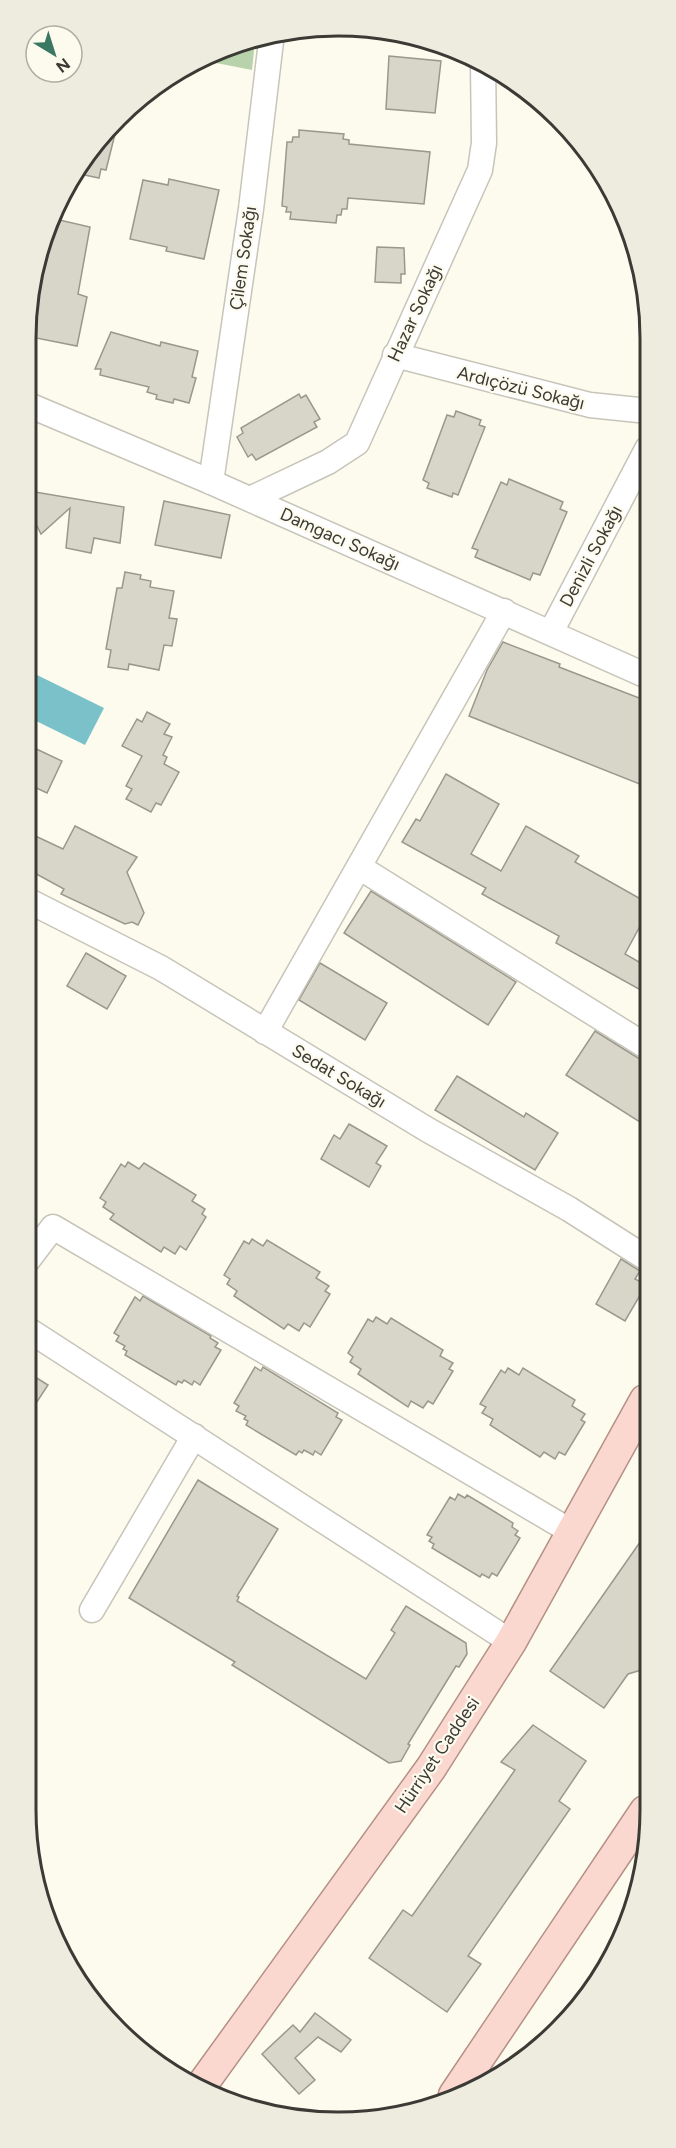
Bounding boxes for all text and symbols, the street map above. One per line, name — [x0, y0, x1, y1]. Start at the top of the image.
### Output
north arrow — [24, 24, 84, 84]
text: N — [52, 54, 74, 77]
street label: Çilem Sokağı — [225, 205, 261, 311]
street label: Hazar Sokağı — [383, 261, 447, 365]
street label: Ardıçözü Sokağı — [455, 362, 587, 414]
street label: Denizli Sokağı — [555, 501, 627, 611]
street label: Damgacı Sokağı — [277, 503, 403, 575]
street label: Sedat Sokağı — [288, 1039, 390, 1113]
street label: Hürriyet Caddesi — [390, 1693, 484, 1817]

